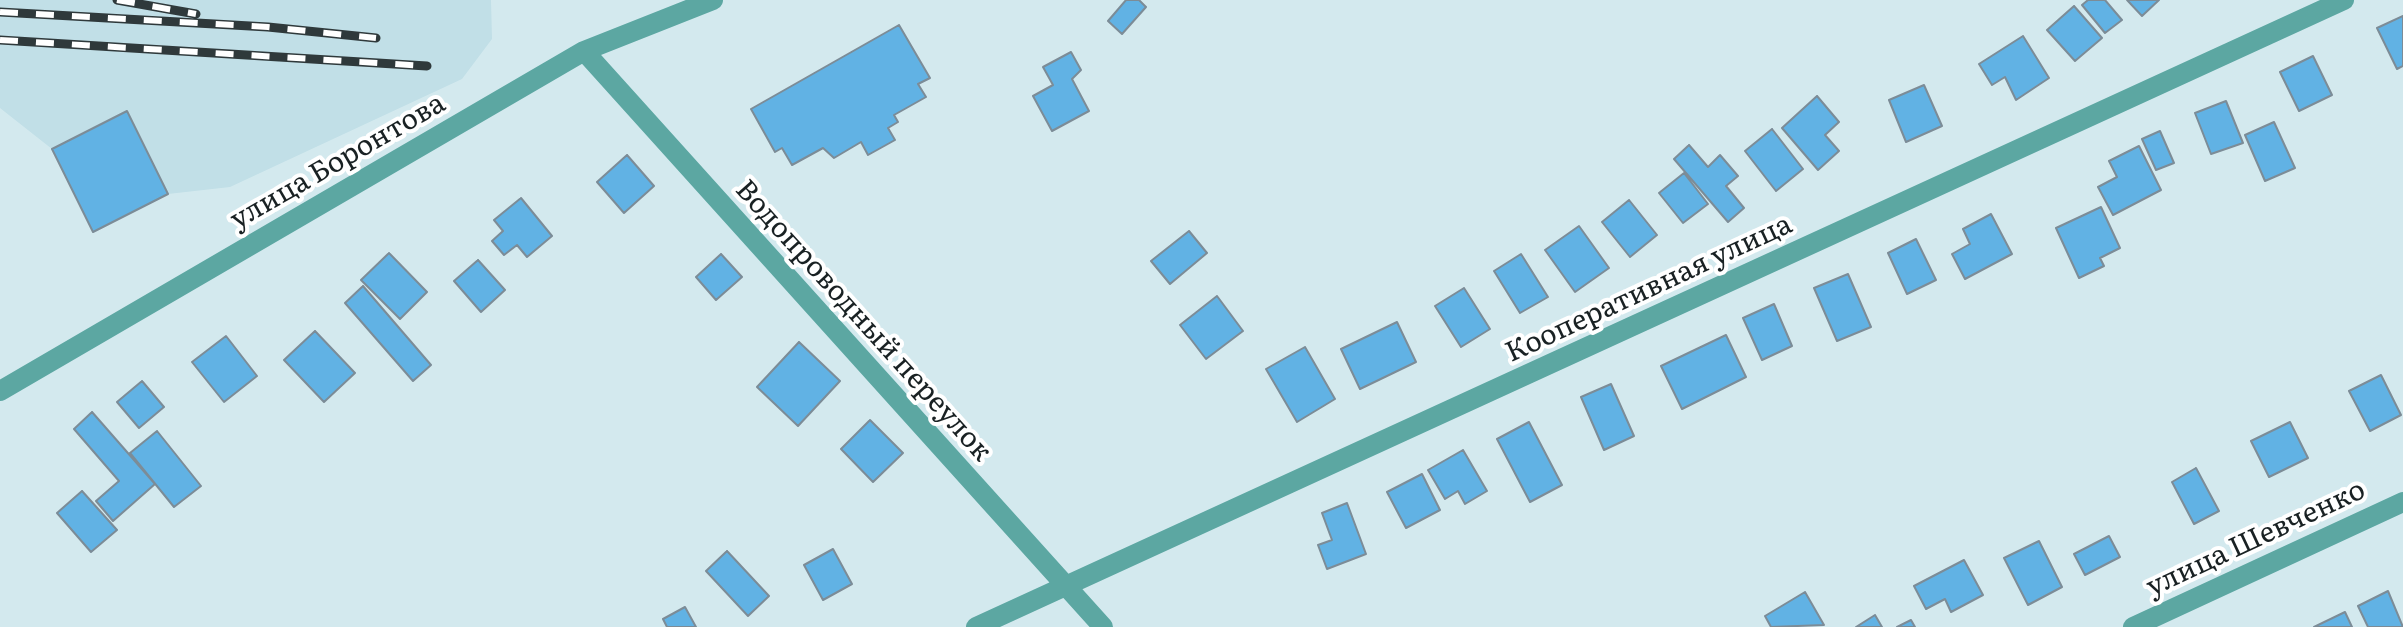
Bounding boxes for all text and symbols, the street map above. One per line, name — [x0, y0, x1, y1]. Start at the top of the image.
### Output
street label: улица Боронтова — [225, 87, 451, 237]
street label: Водопроводный переулок — [728, 173, 998, 469]
street label: Кооперативная улица — [1501, 208, 1797, 370]
street label: улица Шевченко — [2141, 474, 2371, 604]

